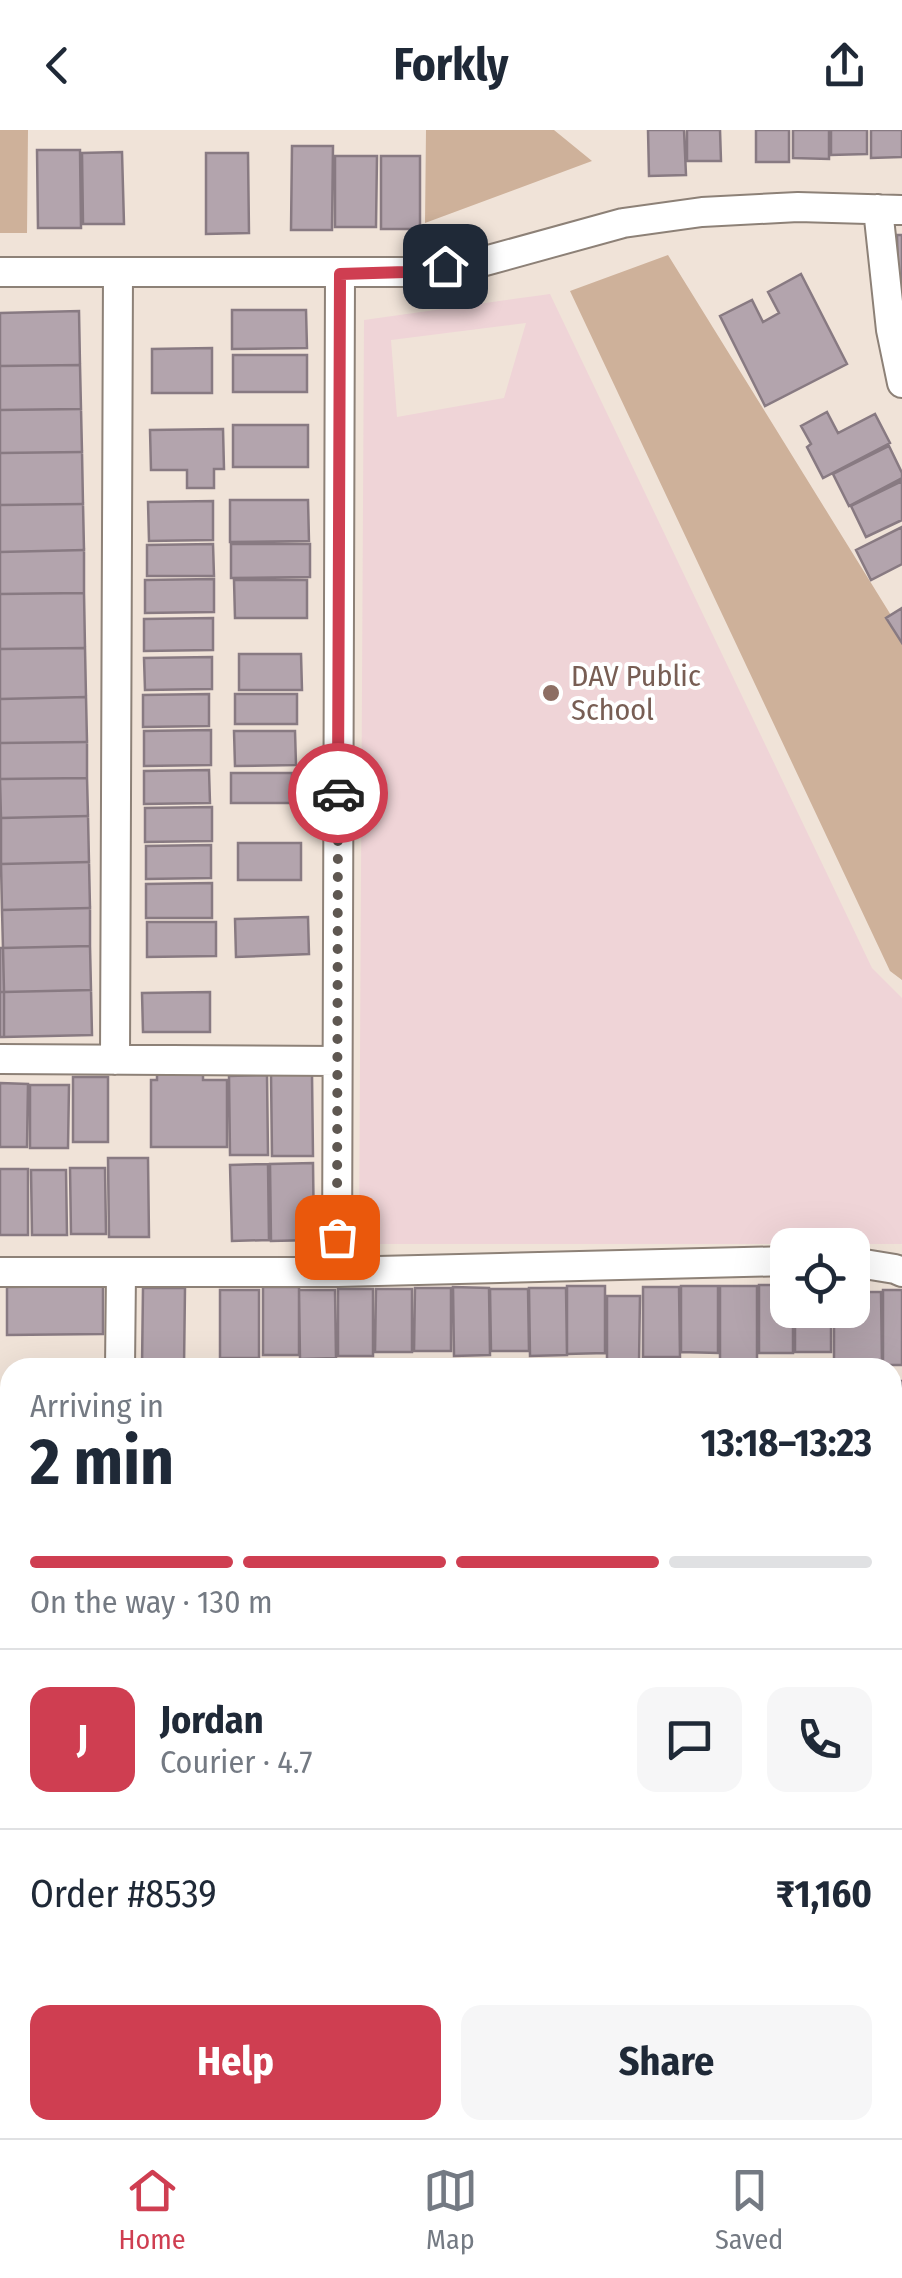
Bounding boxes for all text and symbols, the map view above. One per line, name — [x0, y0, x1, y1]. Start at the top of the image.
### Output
icon: back — [30, 38, 85, 93]
text: Forkly — [394, 38, 508, 92]
icon: share — [817, 38, 872, 93]
pin — [403, 224, 488, 309]
icon: home — [418, 239, 473, 294]
place label: DAV Public School — [571, 658, 701, 728]
marker: DAV Public School — [540, 682, 562, 704]
courier — [288, 743, 388, 843]
icon: car — [311, 766, 366, 821]
pin — [295, 1195, 380, 1280]
icon: bag — [310, 1210, 365, 1265]
map controls — [770, 1228, 870, 1328]
button: locate — [770, 1228, 870, 1328]
text: Arriving in — [30, 1387, 164, 1425]
text: 13:18–13:23 — [701, 1420, 872, 1466]
text: 2 min — [30, 1423, 174, 1501]
text: On the way · 130 m — [30, 1583, 273, 1621]
button: chat — [637, 1687, 742, 1792]
button: phone — [767, 1687, 872, 1792]
text: Jordan — [160, 1697, 264, 1743]
text: J — [77, 1716, 88, 1762]
text: Courier · 4.7 — [160, 1743, 312, 1781]
text: Order #8539 — [30, 1871, 217, 1917]
text: ₹1,160 — [776, 1871, 872, 1917]
button: Help — [30, 2005, 441, 2120]
button: Share — [461, 2005, 872, 2120]
tab: Home — [119, 2163, 186, 2256]
tab: Map — [423, 2163, 478, 2256]
tab: Saved — [715, 2163, 783, 2256]

